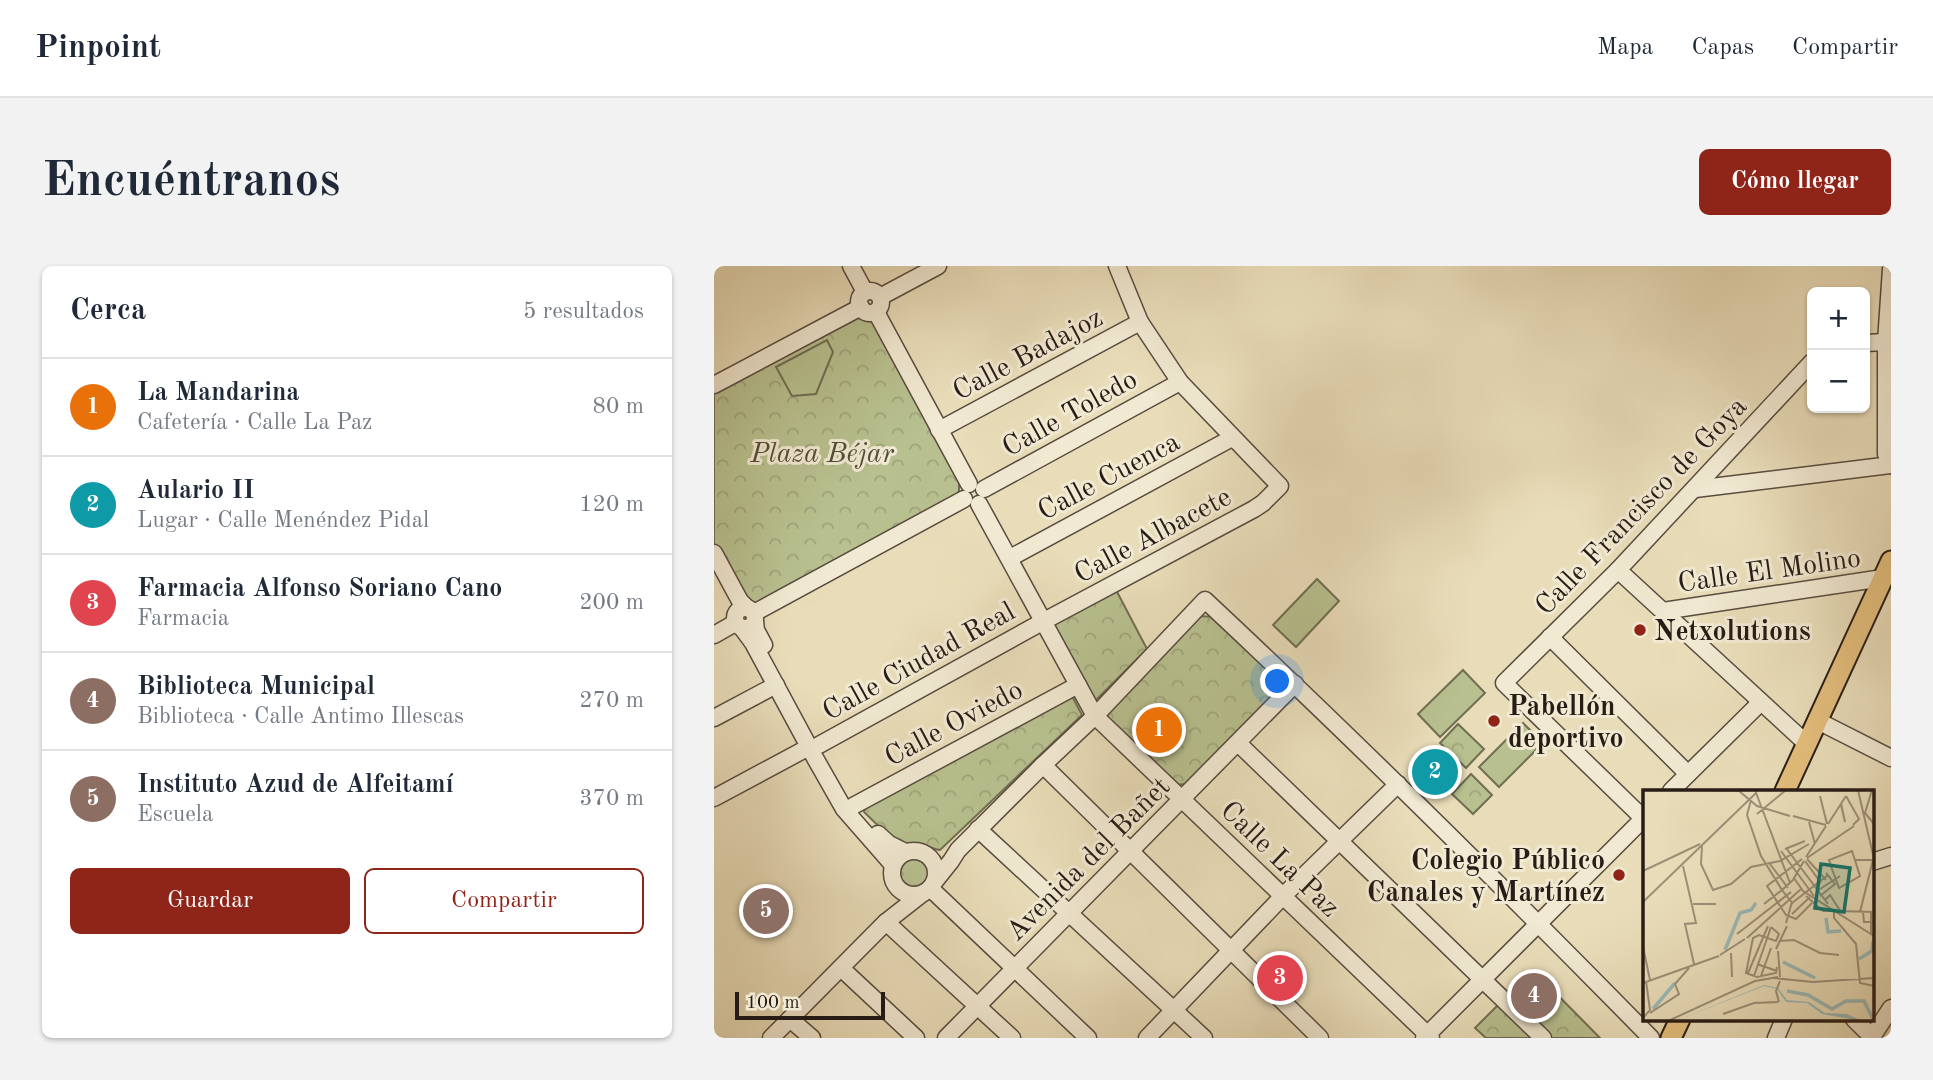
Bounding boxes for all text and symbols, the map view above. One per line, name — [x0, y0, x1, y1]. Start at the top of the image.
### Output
text: Pinpoint — [35, 32, 161, 65]
text: Mapa — [1597, 36, 1653, 60]
text: Capas — [1691, 36, 1754, 60]
text: Compartir — [1792, 36, 1898, 60]
button: Cómo llegar — [1699, 149, 1891, 215]
text: Encuéntranos — [42, 158, 340, 207]
map controls — [1807, 287, 1870, 413]
button: + — [1807, 287, 1870, 350]
text: Cerca — [70, 296, 146, 326]
text: 5 resultados — [523, 300, 644, 323]
street label: Calle Badajoz — [949, 305, 1108, 407]
button: − — [1807, 350, 1870, 413]
street label: Calle Toledo — [998, 366, 1143, 463]
text: La Mandarina — [137, 380, 300, 406]
street label: Calle Francisco de Goya — [1531, 393, 1753, 621]
text: 1 — [86, 395, 100, 418]
text: 80 m — [593, 395, 644, 418]
text: Cafetería · Calle La Paz — [137, 411, 372, 434]
street label: Calle Cuenca — [1034, 429, 1185, 527]
park label: Plaza Béjar — [749, 441, 895, 469]
text: Aulario II — [137, 478, 254, 504]
street label: Calle Albacete — [1070, 484, 1237, 590]
text: 2 — [86, 493, 100, 516]
text: 120 m — [579, 493, 644, 516]
text: Lugar · Calle Menéndez Pidal — [137, 509, 429, 532]
street label: Calle El Molino — [1676, 545, 1863, 599]
text: Farmacia Alfonso Soriano Cano — [137, 576, 502, 602]
text: 3 — [86, 591, 100, 614]
text: 200 m — [579, 591, 644, 614]
street label: Calle Ciudad Real — [819, 598, 1020, 727]
text: Farmacia — [137, 607, 229, 630]
place label: Netxolutions — [1654, 619, 1811, 647]
marker: Netxolutions — [1632, 622, 1648, 638]
your location — [1260, 664, 1294, 698]
text: Biblioteca Municipal — [137, 674, 375, 700]
street label: Calle Oviedo — [881, 677, 1028, 773]
text: 4 — [86, 689, 100, 712]
text: 270 m — [579, 689, 644, 712]
place label: Pabellón deportivo — [1508, 694, 1624, 754]
pin: 1 — [1136, 704, 1182, 756]
text: Biblioteca · Calle Antimo Illescas — [137, 705, 464, 728]
marker: Pabellón deportivo — [1486, 713, 1502, 729]
pin: 2 — [1412, 746, 1458, 798]
text: Instituto Azud de Alfeitamí — [137, 772, 453, 798]
street label: Avenida del Bañet — [1002, 773, 1176, 947]
text: 5 — [86, 787, 100, 810]
text: 370 m — [579, 787, 644, 810]
inset map — [1643, 790, 1874, 1020]
street label: Calle La Paz — [1214, 797, 1344, 923]
text: Escuela — [137, 803, 213, 826]
place label: Colegio Público Canales y Martínez — [1367, 848, 1605, 908]
marker: Colegio Público Canales y Martínez — [1611, 867, 1627, 883]
button: Guardar — [70, 868, 350, 934]
button: Compartir — [364, 868, 644, 934]
pin: 5 — [743, 885, 789, 937]
pin: 3 — [1257, 952, 1303, 1004]
pin: 4 — [1511, 970, 1557, 1022]
scale bar — [735, 989, 886, 1021]
text: 100 m — [746, 994, 799, 1013]

